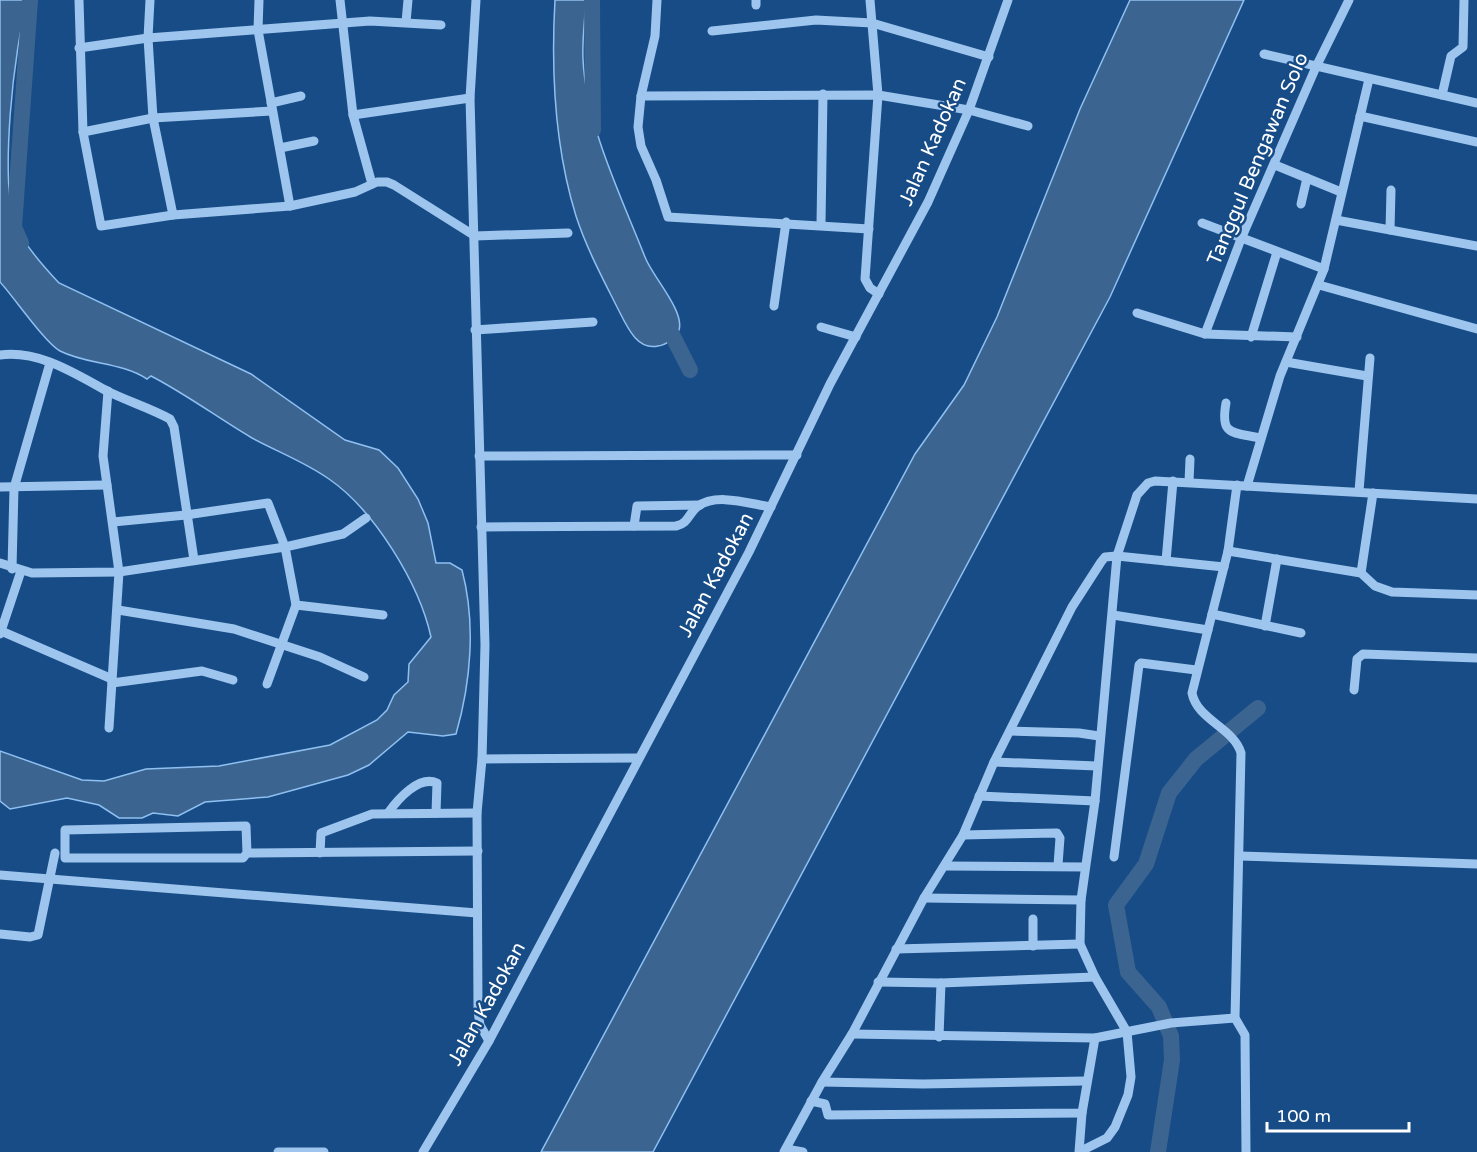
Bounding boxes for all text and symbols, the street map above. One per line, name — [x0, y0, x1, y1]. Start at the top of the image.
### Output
street label: Tanggul Bengawan Solo — [1202, 49, 1314, 269]
street label: Jalan Kadokan — [894, 74, 972, 210]
street label: Jalan Kadokan — [673, 509, 759, 641]
street label: Jalan Kadokan — [443, 938, 531, 1070]
scale bar — [1267, 1095, 1410, 1133]
text: 100 m — [1276, 1105, 1331, 1127]

